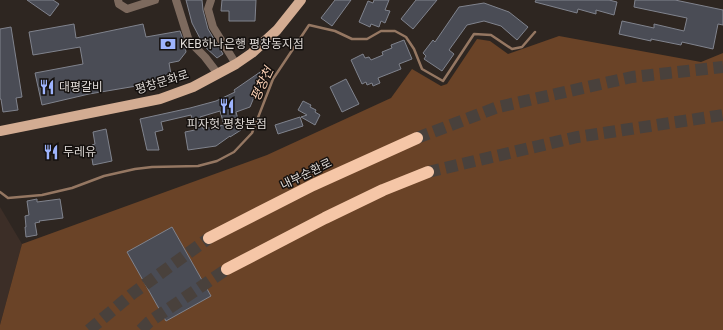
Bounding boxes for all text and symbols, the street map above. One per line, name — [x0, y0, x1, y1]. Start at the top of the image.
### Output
bank icon: KEB하나은행 평창동지점 — [159, 35, 177, 53]
place label: KEB하나은행 평창동지점 — [180, 37, 304, 51]
water label: 평창천 — [248, 64, 277, 103]
street label: 평창문화로 — [134, 67, 190, 97]
restaurant icon: 대평갈비 — [38, 78, 56, 96]
place label: 대평갈비 — [59, 80, 103, 94]
restaurant icon: 피자헛 평창본점 — [218, 97, 236, 115]
place label: 피자헛 평창본점 — [187, 117, 267, 131]
restaurant icon: 두레유 — [42, 143, 60, 161]
place label: 두레유 — [63, 145, 96, 159]
street label: 내부순환로 — [278, 156, 334, 192]

